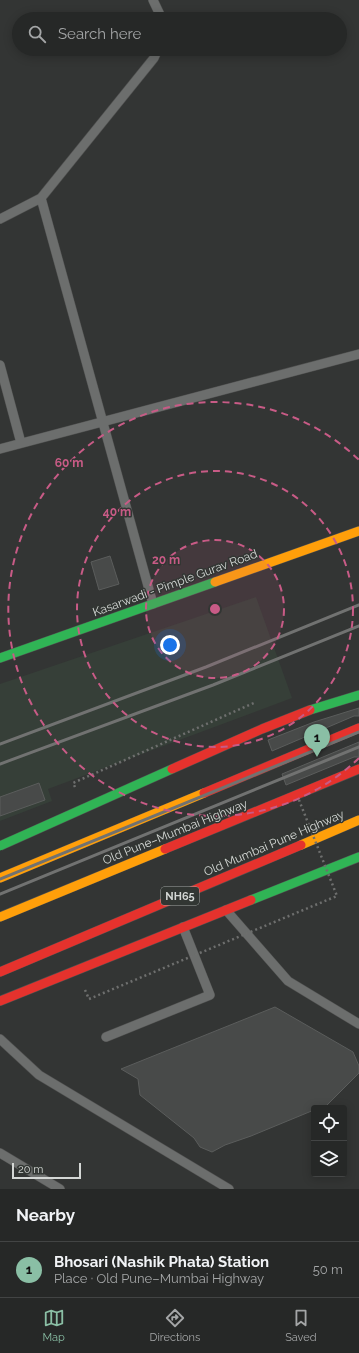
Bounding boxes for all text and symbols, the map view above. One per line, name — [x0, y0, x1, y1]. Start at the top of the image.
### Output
search box — [12, 12, 347, 56]
icon: search — [26, 23, 48, 45]
text: Search here — [58, 25, 141, 43]
text: 60 m — [55, 456, 83, 470]
text: 40 m — [103, 505, 131, 519]
street label: Kasarwadi - Pimple Gurav Road — [91, 547, 259, 619]
text: 20 m — [152, 553, 180, 567]
centre of rings — [208, 602, 222, 616]
your location — [160, 635, 180, 655]
pin: 1 — [304, 724, 330, 757]
street label: Old Pune–Mumbai Highway — [101, 796, 250, 867]
street label: Old Mumbai Pune Highway — [202, 807, 347, 879]
road number: NH65 — [161, 887, 199, 905]
map controls — [311, 1105, 347, 1177]
button: locate — [311, 1105, 347, 1141]
button: layers — [311, 1141, 347, 1177]
scale bar — [12, 1161, 81, 1180]
text: 20 m — [18, 1163, 43, 1176]
text: Nearby — [16, 1205, 75, 1225]
text: Bhosari (Nashik Phata) Station — [54, 1253, 269, 1271]
text: 1 — [26, 1262, 32, 1277]
text: 50 m — [313, 1262, 343, 1277]
text: Place · Old Pune–Mumbai Highway — [54, 1271, 264, 1286]
tab: Map — [42, 1307, 65, 1344]
tab: Directions — [150, 1307, 200, 1344]
tab: Saved — [285, 1307, 317, 1344]

